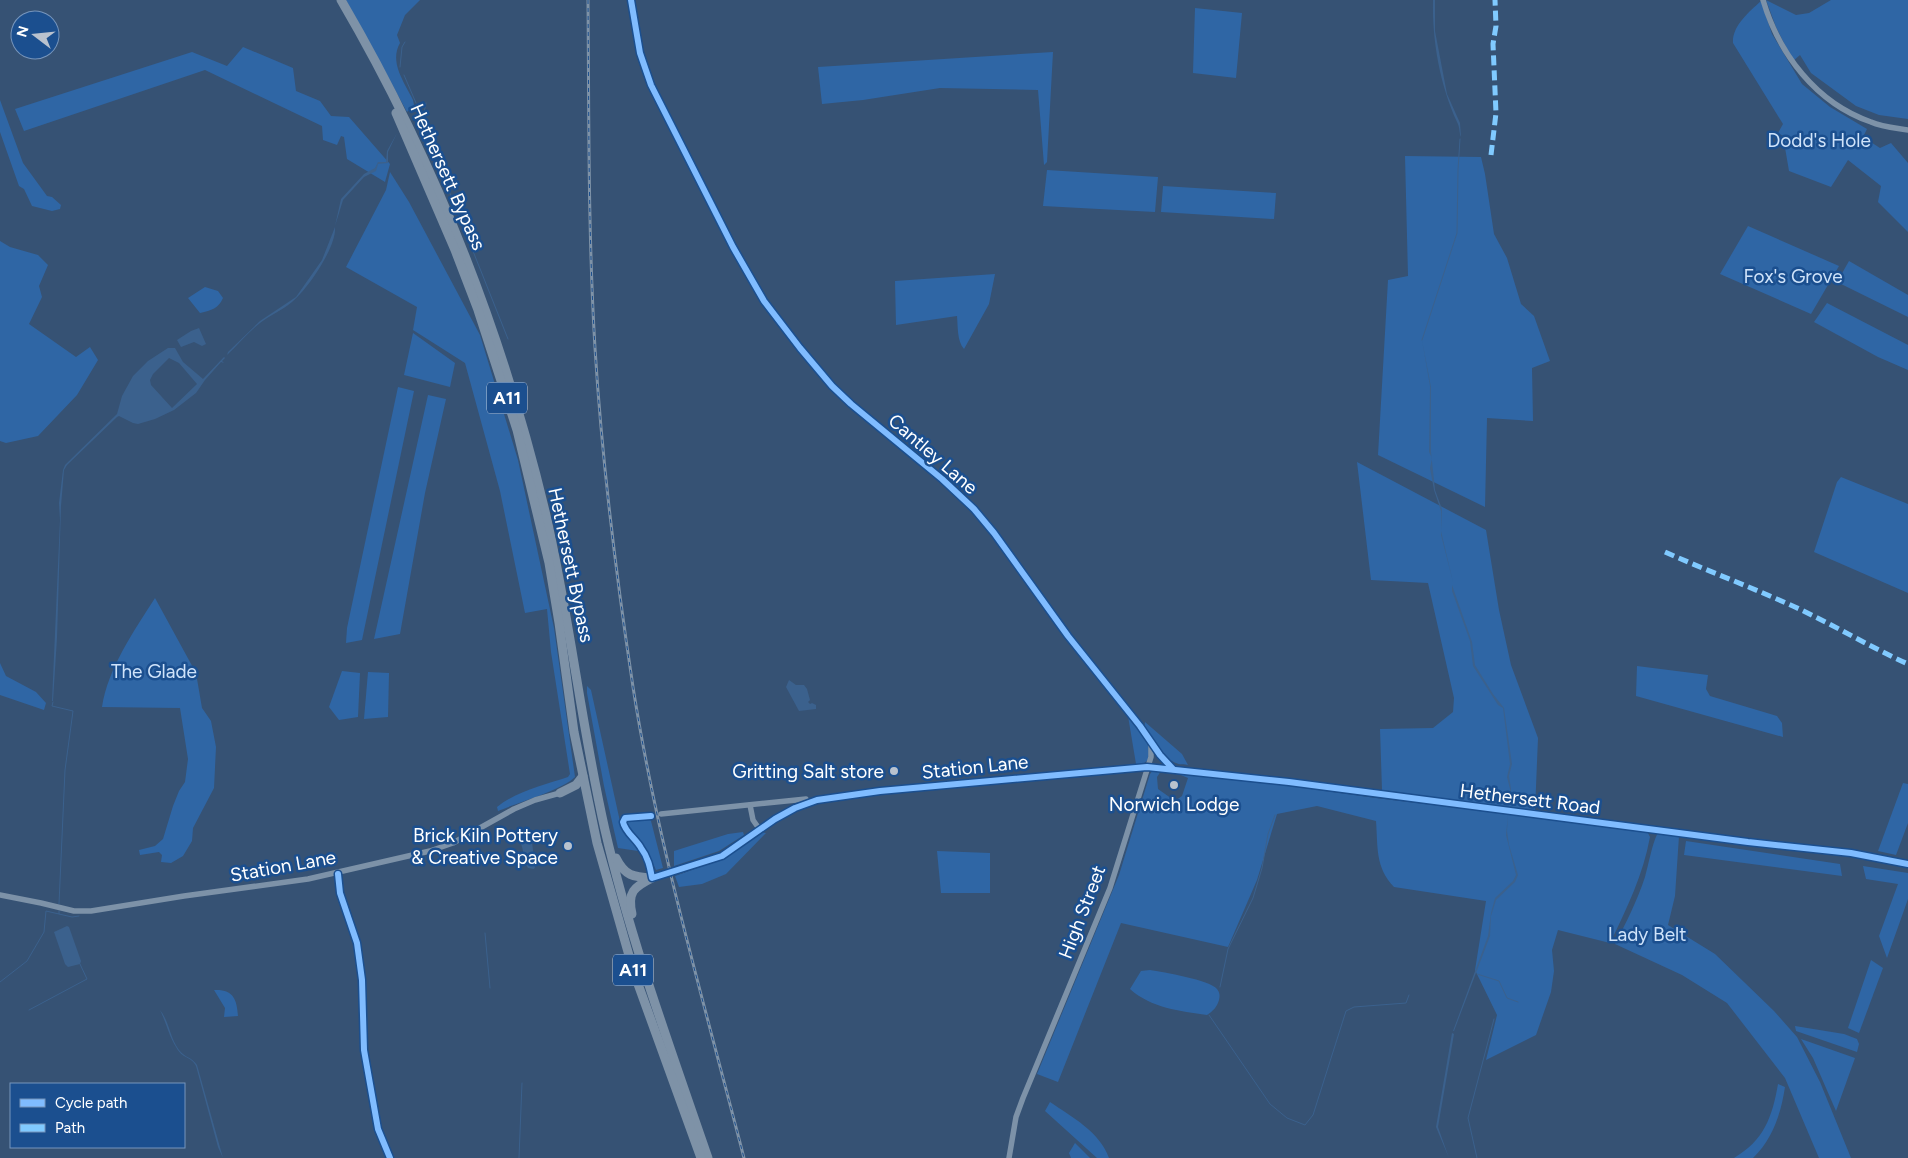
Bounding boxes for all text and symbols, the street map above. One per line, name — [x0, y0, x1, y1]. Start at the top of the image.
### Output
north arrow — [10, 10, 60, 60]
text: N — [13, 24, 33, 39]
street label: Hethersett Bypass — [405, 100, 491, 254]
park label: Dodd's Hole — [1767, 129, 1871, 152]
park label: Fox's Grove — [1743, 265, 1843, 288]
road number: A11 — [487, 382, 527, 413]
street label: Cantley Lane — [884, 409, 982, 499]
street label: Hethersett Bypass — [543, 485, 599, 645]
park label: The Glade — [111, 660, 197, 683]
street label: Station Lane — [921, 750, 1029, 784]
place label: Gritting Salt store — [732, 760, 884, 783]
marker: Gritting Salt store — [888, 765, 900, 777]
marker: Norwich Lodge — [1168, 779, 1180, 791]
street label: Hethersett Road — [1458, 779, 1602, 819]
place label: Norwich Lodge — [1109, 793, 1239, 816]
place label: Brick Kiln Pottery & Creative Space — [411, 824, 558, 869]
marker: Brick Kiln Pottery & Creative Space — [562, 840, 574, 852]
street label: Station Lane — [228, 845, 338, 887]
street label: High Street — [1054, 862, 1110, 962]
park label: Lady Belt — [1608, 923, 1686, 946]
road number: A11 — [613, 954, 653, 986]
legend — [10, 1083, 185, 1148]
text: Cycle path — [55, 1094, 127, 1112]
text: Path — [55, 1119, 85, 1137]

